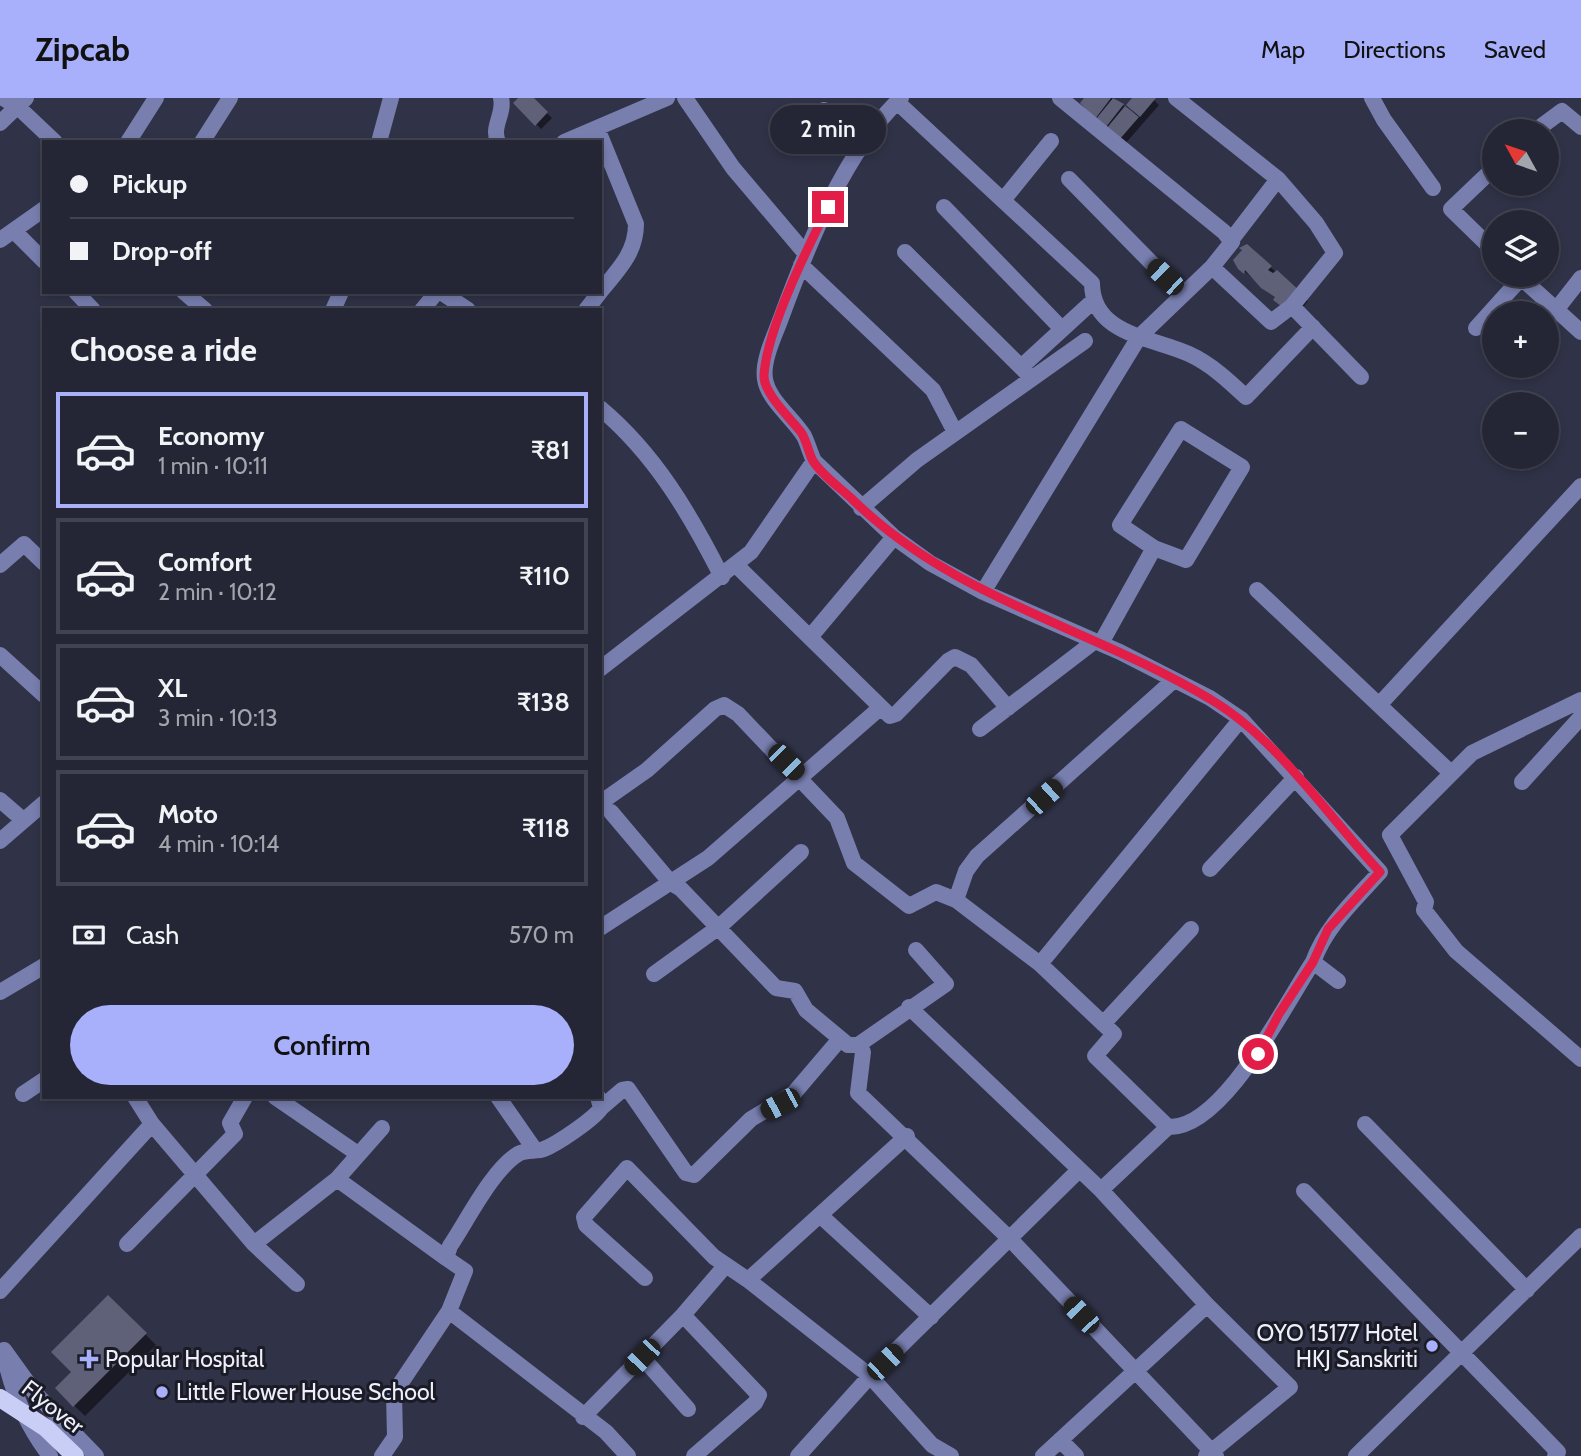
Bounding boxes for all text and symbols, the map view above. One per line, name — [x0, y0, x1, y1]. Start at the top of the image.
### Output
text: Zipcab — [35, 29, 130, 69]
text: Map — [1261, 35, 1305, 64]
text: Directions — [1343, 35, 1446, 64]
text: Saved — [1484, 35, 1546, 64]
callout: 2 min — [770, 105, 886, 154]
text: 2 min — [800, 115, 856, 143]
north arrow — [1482, 119, 1559, 196]
map controls — [1482, 119, 1559, 469]
text: Pickup — [112, 168, 187, 200]
route end — [812, 191, 844, 223]
button: layers — [1482, 210, 1559, 287]
text: Drop-off — [112, 235, 212, 267]
car — [1143, 255, 1188, 299]
button: + — [1482, 301, 1559, 378]
text: Choose a ride — [70, 330, 257, 369]
button: − — [1482, 392, 1559, 469]
icon: car — [74, 419, 137, 482]
text: Economy — [158, 420, 264, 452]
text: ₹81 — [531, 434, 570, 466]
text: 1 min · 10:11 — [158, 452, 268, 480]
icon: car — [74, 545, 137, 608]
text: Comfort — [158, 546, 252, 578]
text: ₹110 — [519, 560, 570, 592]
text: 2 min · 10:12 — [158, 578, 277, 606]
icon: car — [74, 671, 137, 734]
text: XL — [158, 672, 187, 704]
text: ₹138 — [517, 686, 570, 718]
text: 3 min · 10:13 — [158, 704, 278, 732]
car — [764, 740, 809, 784]
car — [1022, 775, 1067, 819]
icon: car — [74, 797, 137, 860]
text: Moto — [158, 798, 218, 830]
text: ₹118 — [522, 812, 570, 844]
text: 4 min · 10:14 — [158, 830, 279, 858]
icon: cash — [70, 916, 108, 954]
text: Cash — [126, 919, 179, 951]
text: 570 m — [509, 921, 574, 949]
button: Confirm — [70, 1005, 574, 1085]
route start — [1242, 1038, 1274, 1070]
car — [757, 1085, 804, 1123]
car — [1059, 1292, 1104, 1338]
place label: OYO 15177 Hotel HKJ Sanskriti — [1257, 1319, 1419, 1373]
car — [620, 1335, 665, 1379]
marker: OYO 15177 Hotel HKJ Sanskriti — [1424, 1338, 1440, 1354]
car — [863, 1340, 908, 1384]
place label: Popular Hospital — [105, 1345, 265, 1373]
marker: Popular Hospital — [79, 1349, 99, 1369]
street label: Flyover — [16, 1374, 90, 1440]
place label: Little Flower House School — [176, 1378, 436, 1406]
marker: Little Flower House School — [154, 1384, 170, 1400]

